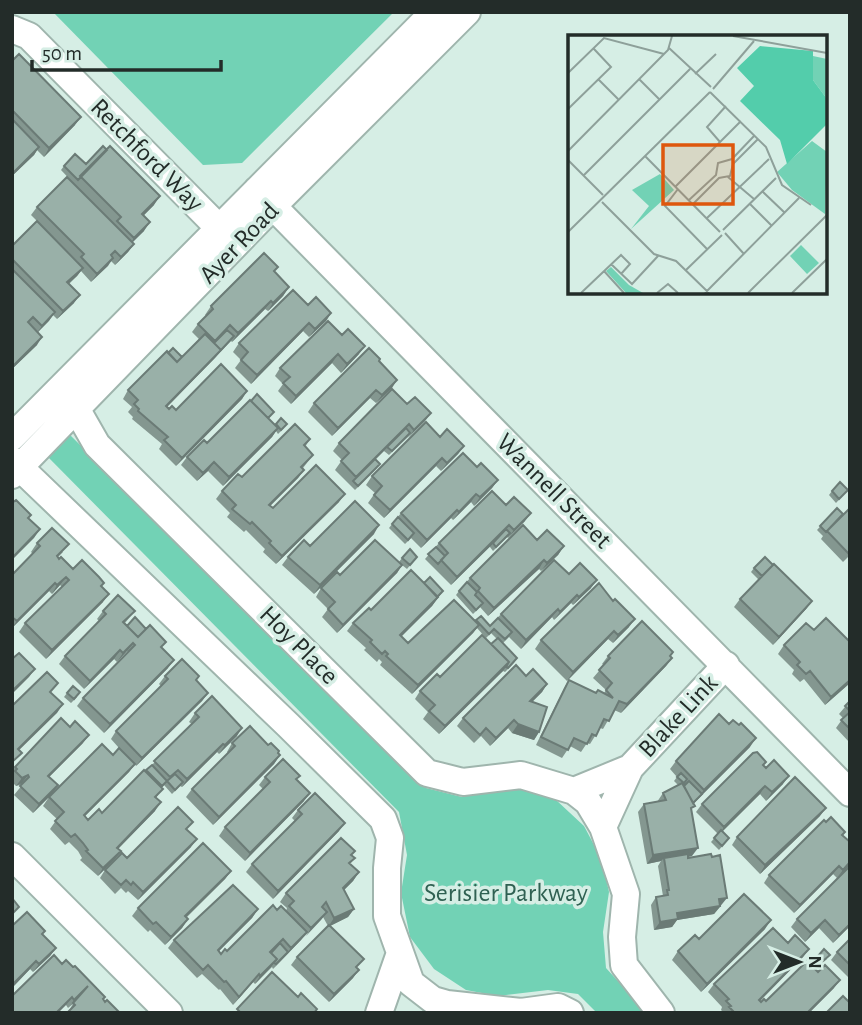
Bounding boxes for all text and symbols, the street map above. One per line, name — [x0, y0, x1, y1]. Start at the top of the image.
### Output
scale bar — [32, 28, 220, 72]
inset map — [568, 35, 827, 294]
text: 50 m — [42, 43, 82, 64]
street label: Retchford Way — [86, 94, 208, 216]
street label: Ayer Road — [194, 197, 284, 289]
street label: Wannell Street — [492, 429, 616, 553]
street label: Hoy Place — [255, 601, 343, 689]
street label: Blake Link — [634, 670, 723, 762]
park label: Serisier Parkway — [424, 880, 588, 906]
north arrow — [764, 927, 834, 997]
text: N — [805, 955, 824, 969]

